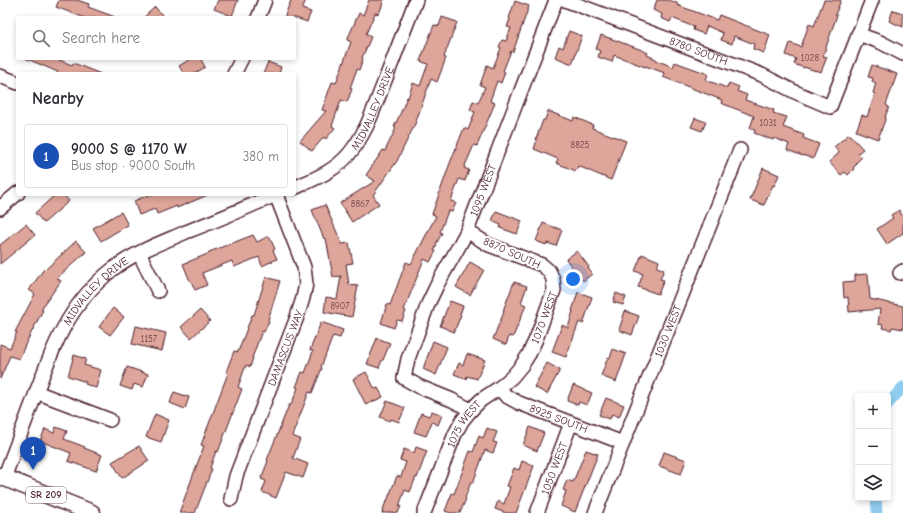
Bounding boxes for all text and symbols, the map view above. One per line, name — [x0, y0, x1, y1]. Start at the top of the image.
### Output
search box — [16, 16, 296, 60]
icon: search — [30, 27, 52, 49]
text: Search here — [62, 29, 140, 47]
street label: 8780 SOUTH — [668, 34, 730, 68]
house number: 1028 — [801, 53, 820, 63]
street label: MIDVALLEY DRIVE — [348, 64, 396, 152]
text: Nearby — [32, 89, 83, 108]
house number: 1031 — [759, 118, 777, 128]
text: 9000 S @ 1170 W — [71, 140, 187, 158]
house number: 8825 — [571, 140, 590, 150]
text: 1 — [43, 149, 49, 164]
text: 380 m — [243, 149, 279, 164]
text: Bus stop · 9000 South — [71, 158, 195, 173]
street label: 1095 WEST — [467, 162, 499, 218]
house number: 8867 — [351, 199, 370, 209]
street label: 8870 SOUTH — [481, 235, 543, 271]
street label: MIDVALLEY DRIVE — [60, 254, 131, 327]
your location — [563, 269, 583, 289]
street label: 1070 WEST — [528, 289, 560, 346]
house number: 8907 — [330, 301, 350, 311]
street label: 1030 WEST — [651, 303, 684, 359]
street label: DAMASCUS WAY — [265, 308, 306, 388]
house number: 1157 — [141, 334, 158, 344]
map controls — [855, 393, 891, 501]
button: + — [855, 393, 891, 429]
street label: 1075 WEST — [444, 397, 484, 449]
street label: 8925 SOUTH — [528, 401, 590, 435]
button: − — [855, 429, 891, 465]
pin: 1 — [20, 437, 46, 470]
street label: 1050 WEST — [538, 440, 570, 496]
button: layers — [855, 465, 891, 501]
road number: SR 209 — [26, 487, 66, 503]

